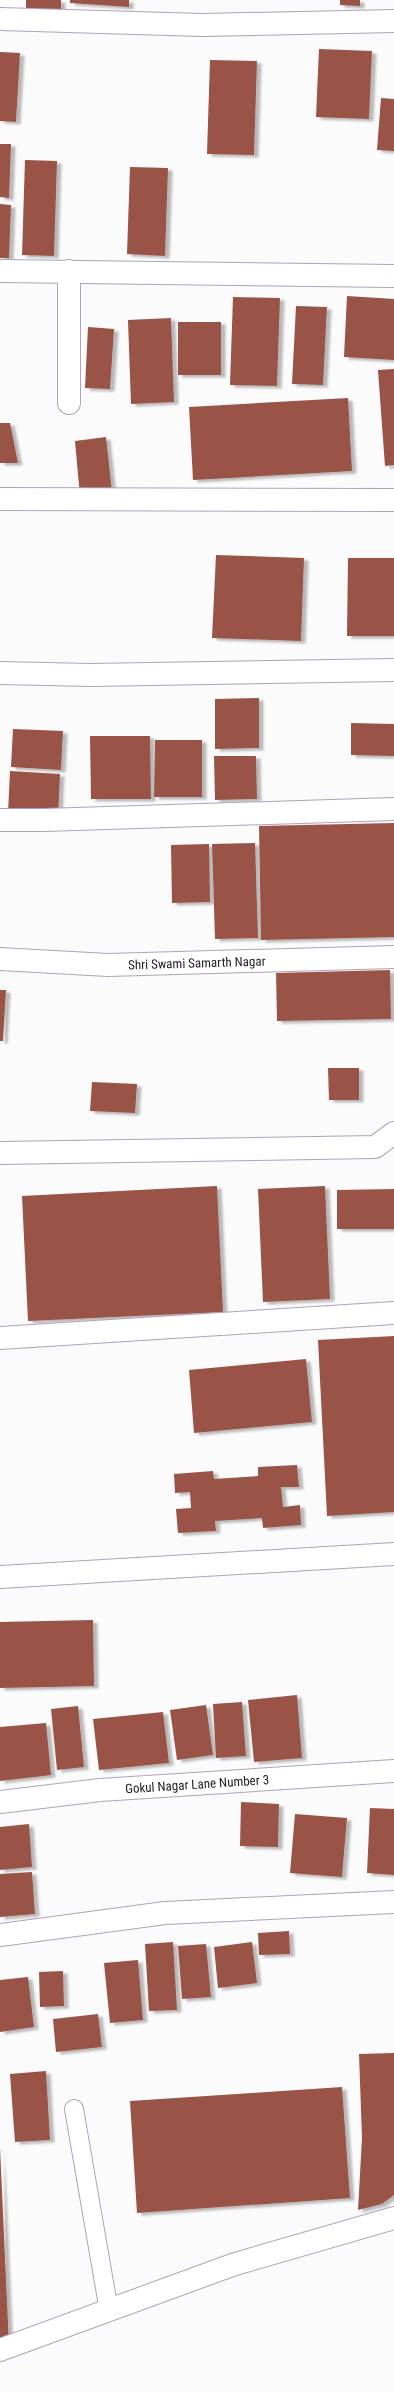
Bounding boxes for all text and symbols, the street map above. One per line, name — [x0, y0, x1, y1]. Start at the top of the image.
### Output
street label: Shri Swami Samarth Nagar — [128, 953, 266, 972]
street label: Gokul Nagar Lane Number 3 — [125, 1772, 269, 1796]

